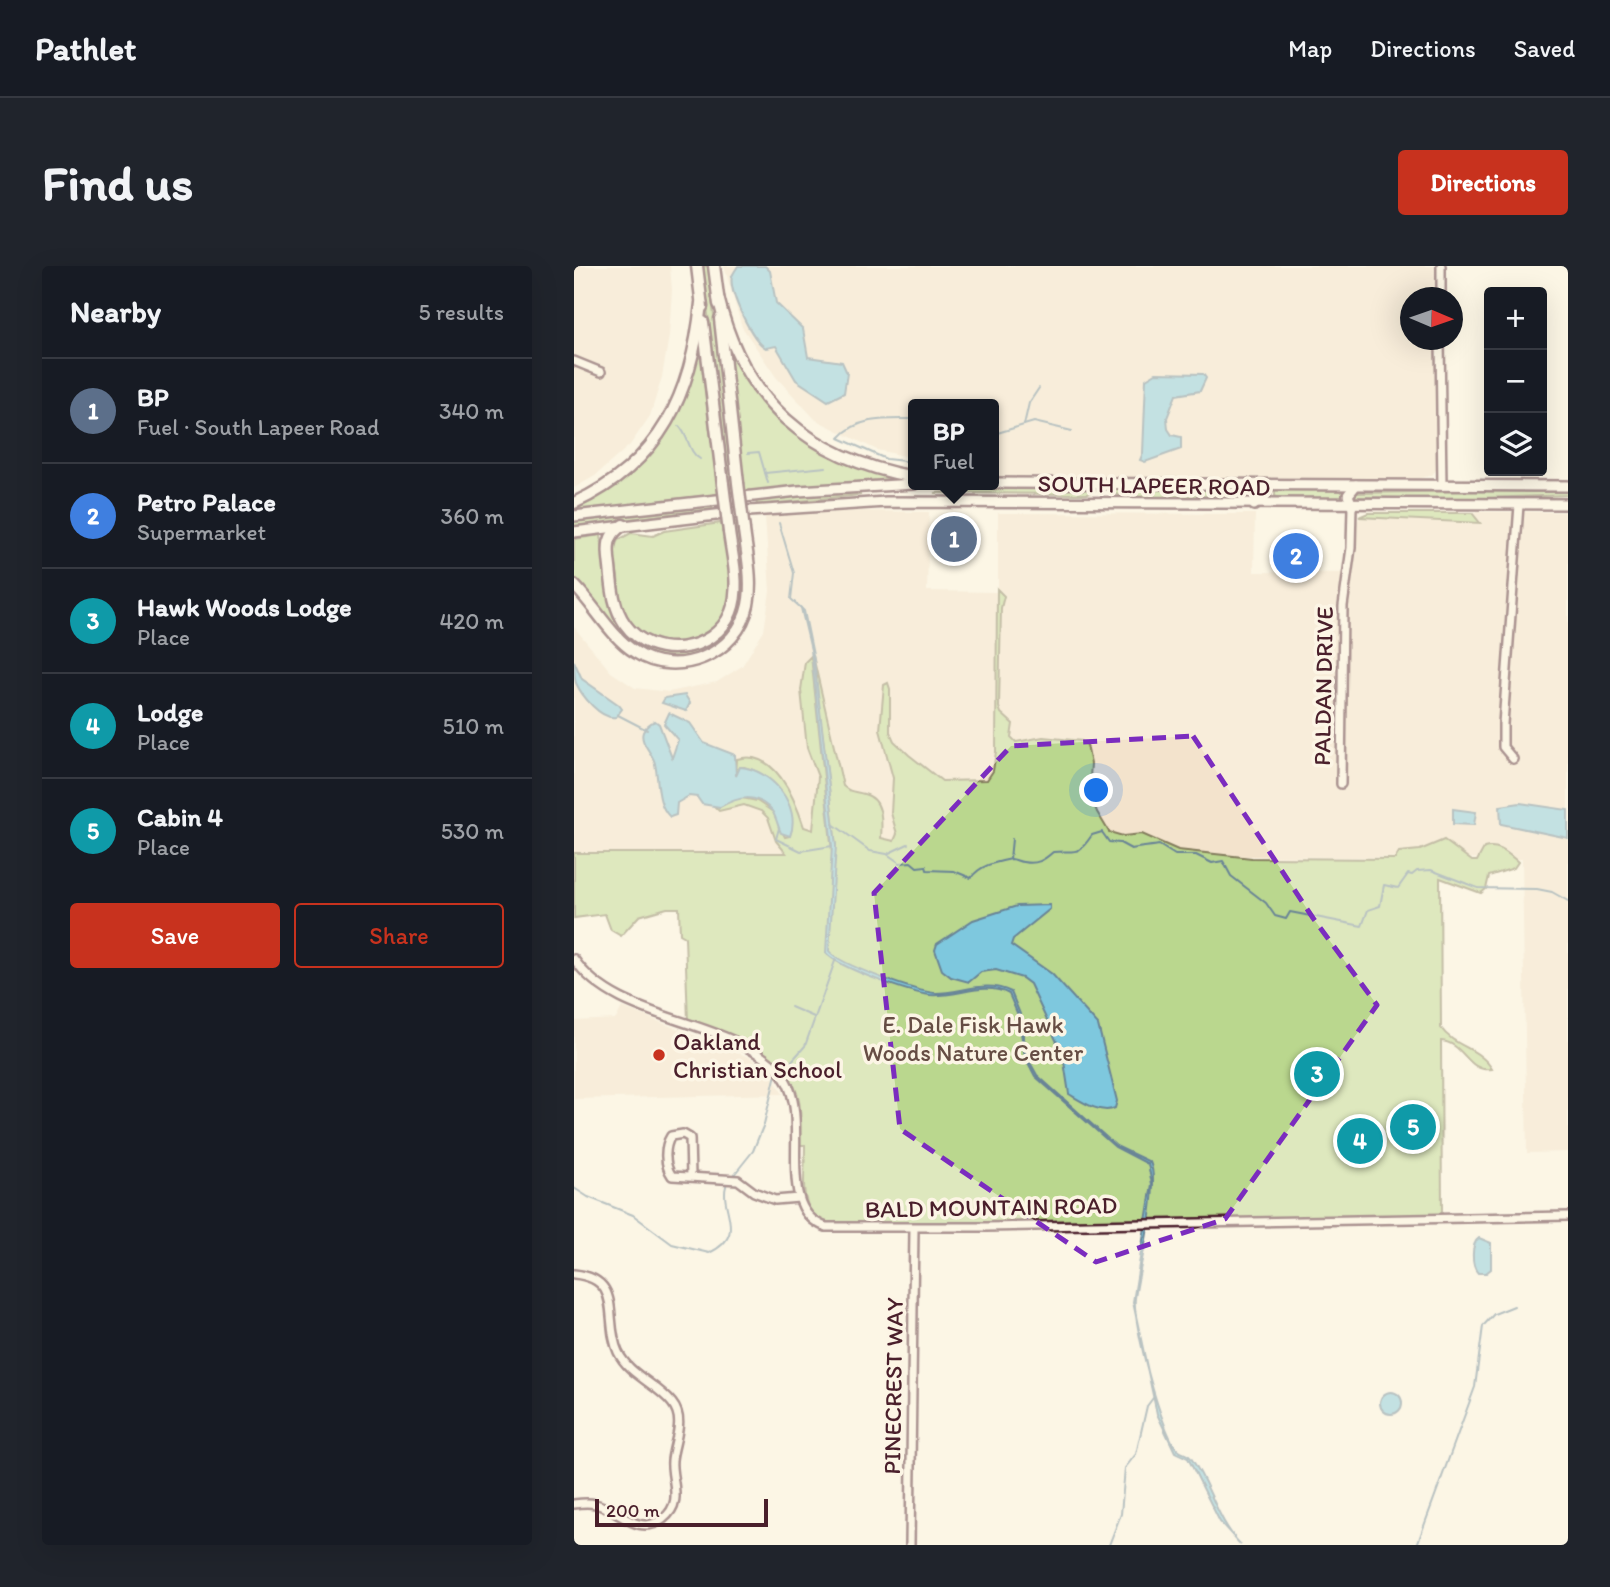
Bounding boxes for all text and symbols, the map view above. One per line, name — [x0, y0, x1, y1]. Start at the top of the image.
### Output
text: Pathlet — [35, 29, 137, 68]
text: Map — [1288, 34, 1332, 63]
text: Directions — [1370, 34, 1476, 63]
text: Saved — [1514, 34, 1575, 63]
button: Directions — [1398, 150, 1568, 215]
text: Find us — [42, 153, 193, 212]
north arrow — [1400, 287, 1463, 350]
map controls — [1484, 287, 1547, 476]
button: + — [1484, 287, 1547, 350]
text: Nearby — [70, 293, 161, 330]
text: 5 results — [418, 298, 504, 326]
button: − — [1484, 350, 1547, 413]
text: BP — [137, 381, 169, 413]
text: 1 — [88, 397, 98, 425]
text: 340 m — [439, 397, 504, 425]
popup — [908, 399, 999, 490]
text: Fuel · South Lapeer Road — [137, 413, 379, 441]
button: layers — [1484, 413, 1547, 476]
text: BP — [933, 415, 964, 447]
text: Fuel — [933, 447, 974, 475]
street label: SOUTH LAPEER ROAD — [1037, 468, 1271, 502]
text: Petro Palace — [137, 486, 276, 518]
text: 2 — [87, 502, 99, 530]
text: 360 m — [441, 502, 504, 530]
pin: 1 — [931, 513, 977, 565]
text: Supermarket — [137, 518, 266, 546]
pin: 2 — [1273, 530, 1319, 582]
text: Hawk Woods Lodge — [137, 591, 352, 623]
street label: PALDAN DRIVE — [1307, 606, 1339, 766]
text: 3 — [87, 607, 99, 635]
text: 420 m — [439, 607, 504, 635]
text: Place — [137, 623, 190, 651]
text: Lodge — [137, 696, 203, 728]
text: 4 — [86, 712, 100, 740]
text: 510 m — [443, 712, 504, 740]
text: Place — [137, 728, 190, 756]
your location — [1079, 773, 1113, 807]
text: Cabin 4 — [137, 801, 223, 833]
text: 5 — [87, 817, 99, 845]
text: 530 m — [441, 817, 504, 845]
text: Place — [137, 833, 190, 861]
button: Save — [70, 903, 280, 968]
button: Share — [294, 903, 504, 968]
park label: E. Dale Fisk Hawk Woods Nature Center — [863, 1010, 1084, 1067]
place label: Oakland Christian School — [673, 1027, 842, 1084]
marker: Oakland Christian School — [651, 1047, 667, 1063]
pin: 3 — [1294, 1048, 1340, 1100]
pin: 5 — [1390, 1101, 1436, 1153]
pin: 4 — [1337, 1115, 1383, 1167]
street label: BALD MOUNTAIN ROAD — [864, 1190, 1118, 1224]
street label: PINECREST WAY — [877, 1297, 909, 1475]
scale bar — [595, 1496, 768, 1528]
text: 200 m — [606, 1499, 660, 1522]

